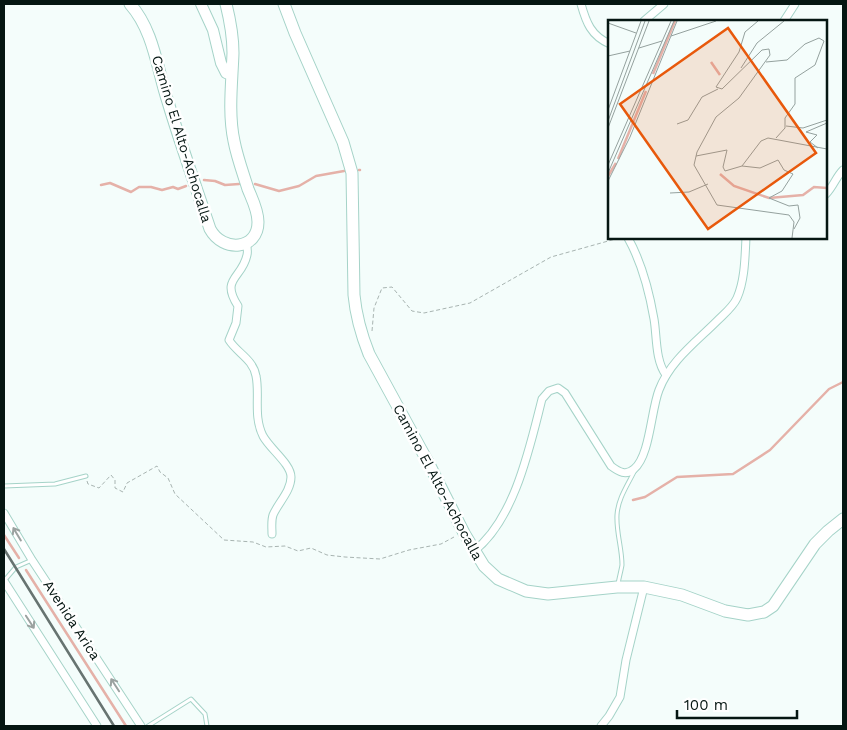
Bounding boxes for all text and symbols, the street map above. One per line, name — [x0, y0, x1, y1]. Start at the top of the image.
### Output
inset map — [608, 20, 827, 239]
street label: Camino El Alto-Achocalla — [149, 53, 215, 225]
street label: Camino El Alto-Achocalla — [390, 401, 486, 563]
one-way arrow — [11, 528, 21, 542]
street label: Avenida Arica — [40, 577, 104, 663]
one-way arrow — [25, 614, 35, 628]
one-way arrow — [110, 679, 120, 693]
scale bar — [677, 688, 797, 720]
text: 100 m — [684, 696, 728, 714]

